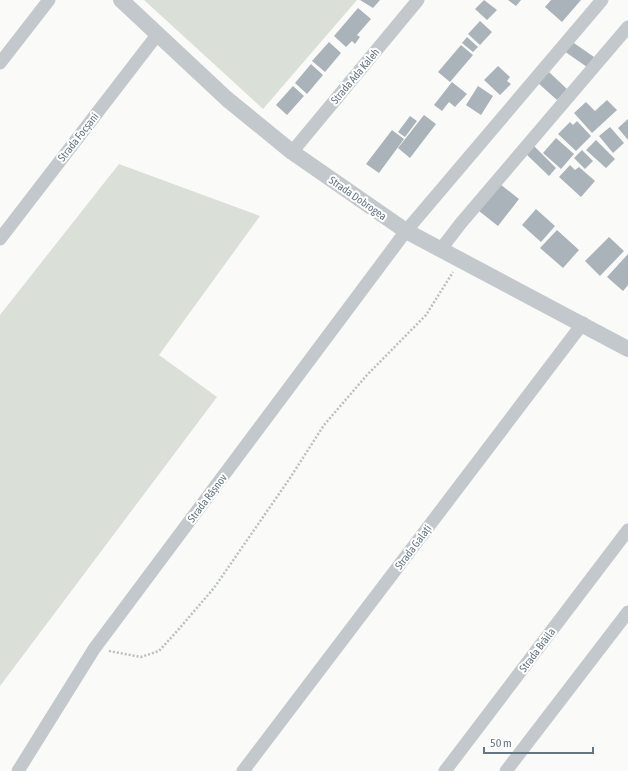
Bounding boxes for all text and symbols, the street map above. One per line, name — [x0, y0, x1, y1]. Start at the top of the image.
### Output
street label: Strada Ada Kaleh — [328, 46, 382, 106]
street label: Strada Focșani — [55, 110, 101, 164]
street label: Strada Dobrogea — [327, 174, 389, 222]
street label: Strada Râșnov — [185, 471, 229, 524]
street label: Strada Galați — [392, 522, 434, 572]
street label: Strada Brăila — [517, 626, 557, 674]
scale bar — [484, 729, 593, 755]
text: 50 m — [490, 736, 512, 750]

